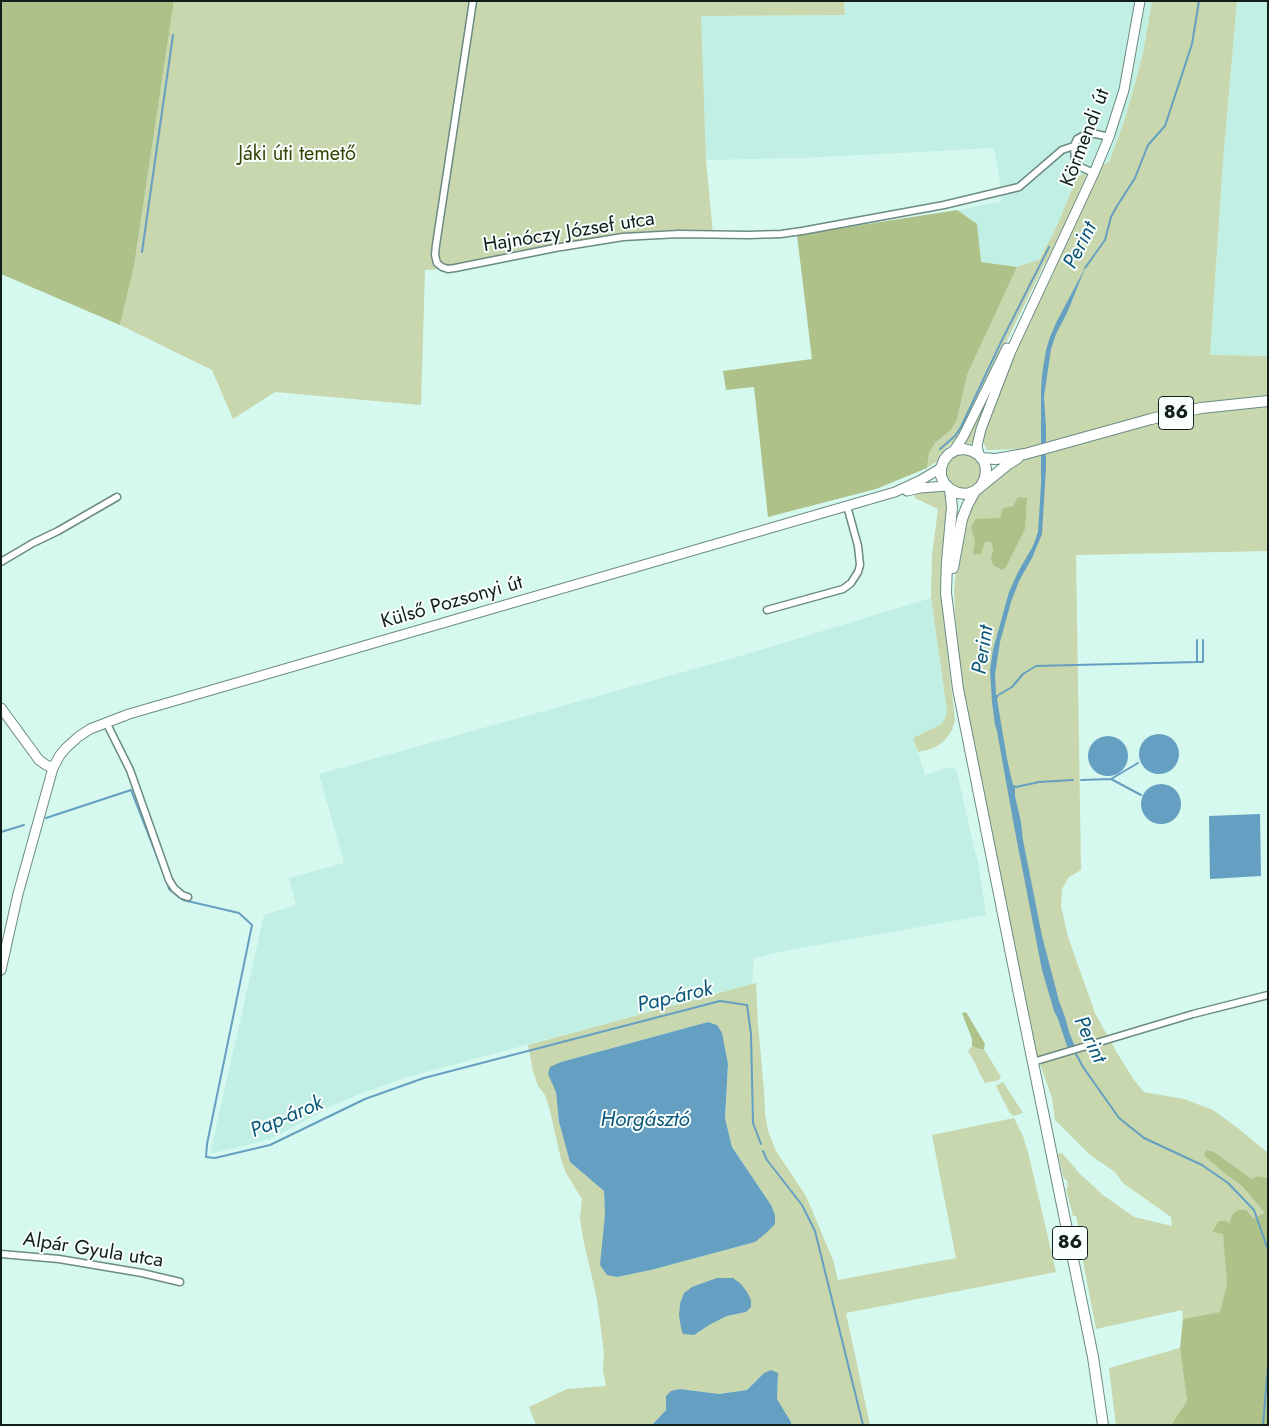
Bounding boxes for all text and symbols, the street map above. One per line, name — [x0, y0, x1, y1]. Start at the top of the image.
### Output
street label: Körmendi út — [1056, 86, 1116, 190]
park label: Jáki úti temető — [238, 143, 356, 167]
street label: Hajnóczy József utca — [482, 208, 656, 258]
water label: Perint — [1059, 218, 1103, 274]
road number: 86 — [1158, 396, 1194, 429]
street label: Külső Pozsonyi út — [378, 571, 526, 635]
water label: Perint — [968, 624, 1000, 676]
water label: Pap-árok — [635, 977, 715, 1019]
water label: Perint — [1067, 1013, 1111, 1067]
water label: Pap-árok — [247, 1091, 327, 1145]
water label: Horgásztó — [600, 1108, 690, 1134]
road number: 86 — [1052, 1226, 1088, 1260]
street label: Alpár Gyula utca — [21, 1228, 165, 1274]

